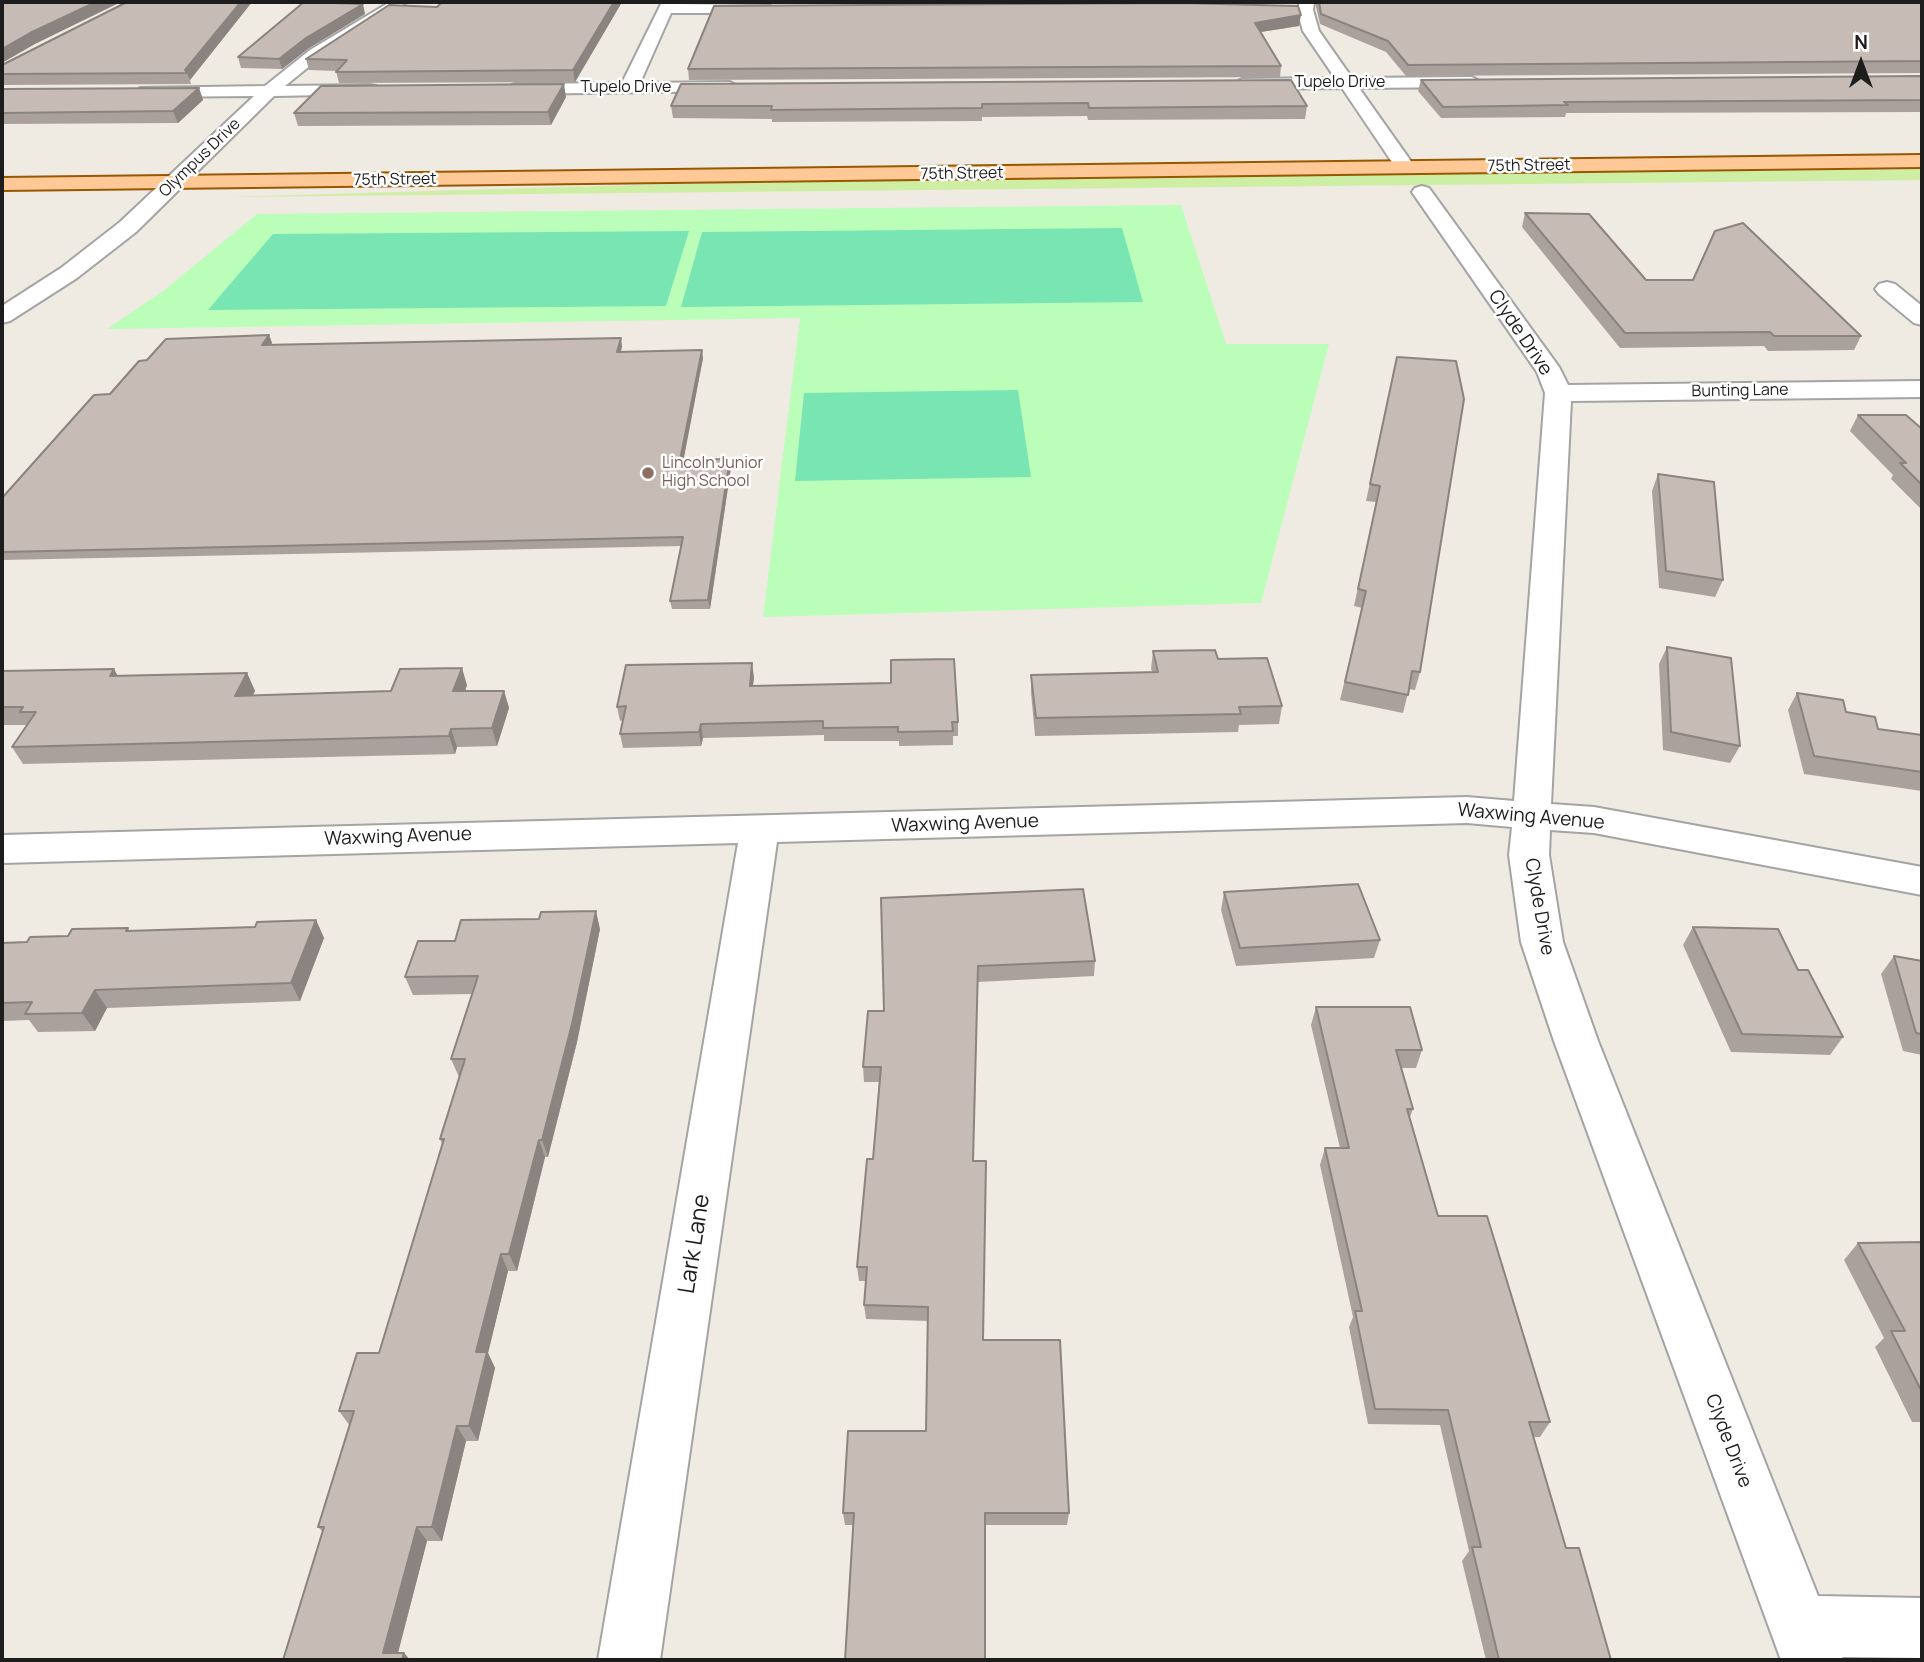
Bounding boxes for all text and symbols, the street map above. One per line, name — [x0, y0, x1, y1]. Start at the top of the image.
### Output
north arrow — [1826, 28, 1896, 98]
text: N — [1854, 29, 1868, 55]
street label: Tupelo Drive — [1295, 73, 1385, 93]
street label: Tupelo Drive — [581, 78, 671, 98]
street label: Olympus Drive — [155, 115, 245, 201]
street label: 75th Street — [1487, 156, 1571, 176]
street label: 75th Street — [920, 164, 1004, 184]
street label: 75th Street — [353, 170, 437, 190]
street label: Clyde Drive — [1483, 286, 1557, 380]
street label: Bunting Lane — [1691, 381, 1789, 401]
place label: Lincoln Junior High School — [662, 454, 763, 492]
marker: Lincoln Junior High School — [640, 465, 656, 481]
street label: Waxwing Avenue — [1456, 799, 1606, 835]
street label: Waxwing Avenue — [891, 810, 1039, 838]
street label: Waxwing Avenue — [324, 823, 472, 851]
street label: Clyde Drive — [1519, 857, 1559, 957]
street label: Lark Lane — [674, 1192, 716, 1296]
street label: Clyde Drive — [1700, 1391, 1756, 1491]

